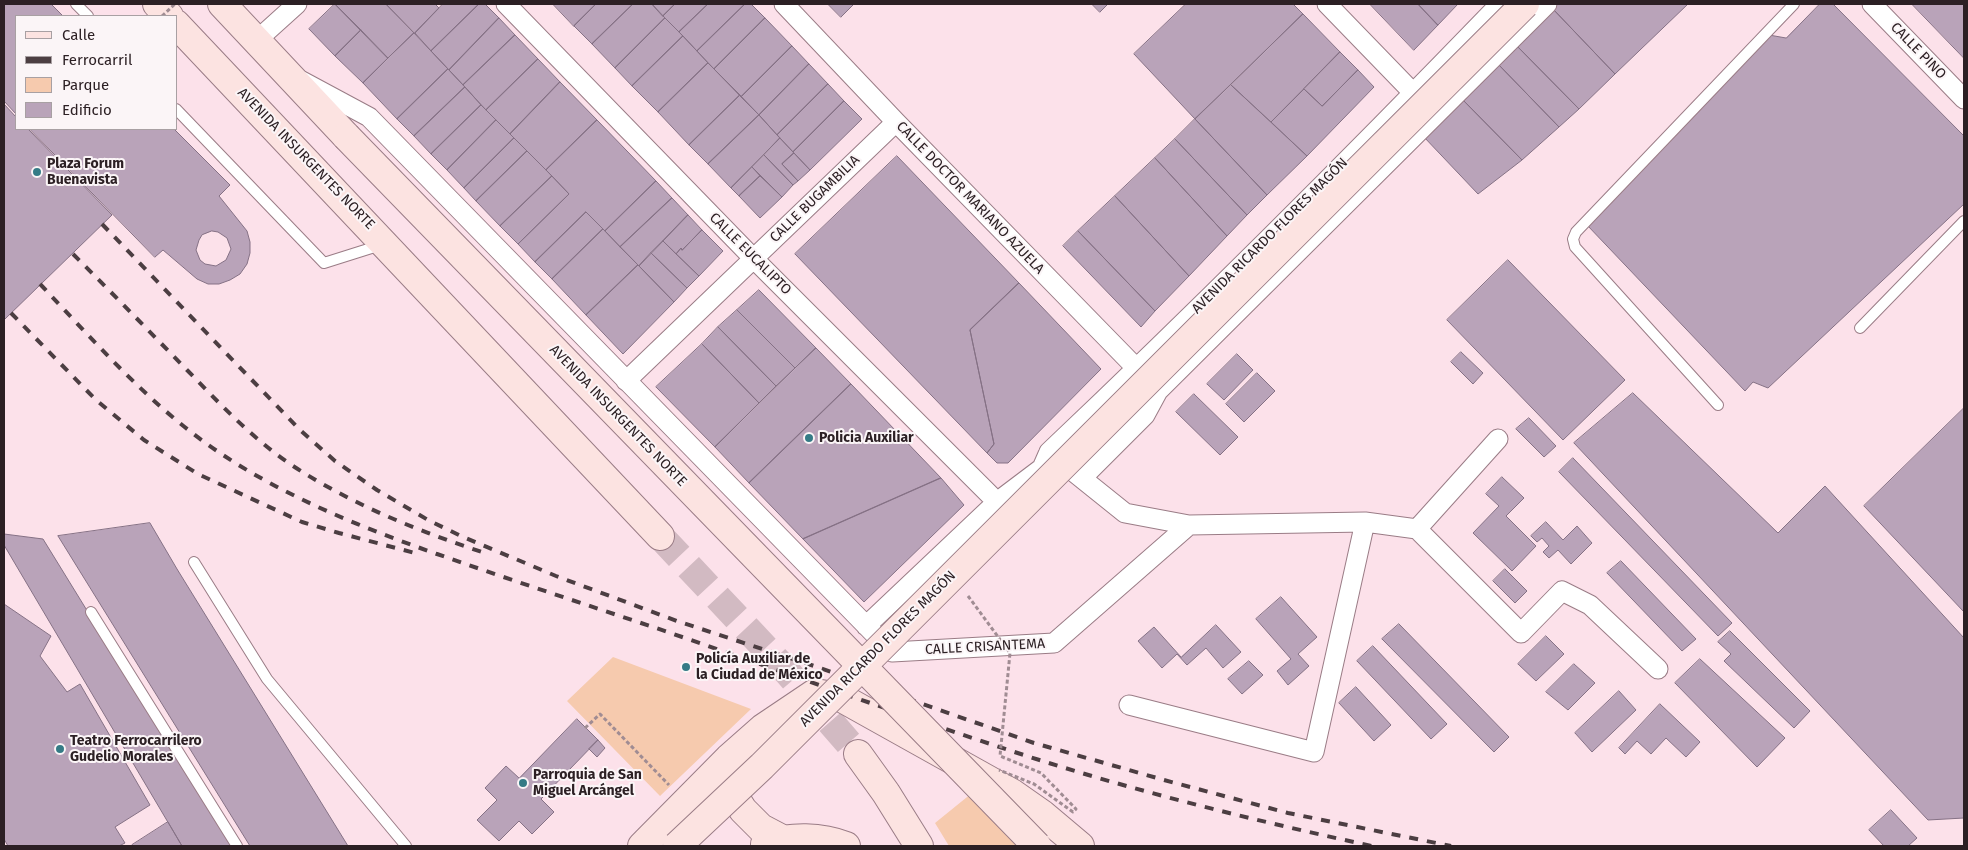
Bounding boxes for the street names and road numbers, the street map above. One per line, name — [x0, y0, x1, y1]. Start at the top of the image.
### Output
street label: CALLE PINO — [1887, 19, 1949, 83]
street label: AVENIDA INSURGENTES NORTE — [234, 85, 378, 233]
street label: CALLE DOCTOR MARIANO AZUELA — [893, 118, 1047, 278]
street label: CALLE BUGAMBILIA — [767, 152, 863, 246]
street label: AVENIDA RICARDO FLORES MAGÓN — [1189, 155, 1351, 317]
street label: CALLE EUCALIPTO — [706, 210, 794, 298]
street label: AVENIDA INSURGENTES NORTE — [546, 342, 690, 490]
street label: AVENIDA RICARDO FLORES MAGÓN — [797, 568, 959, 730]
street label: CALLE CRISANTEMA — [925, 635, 1045, 659]

